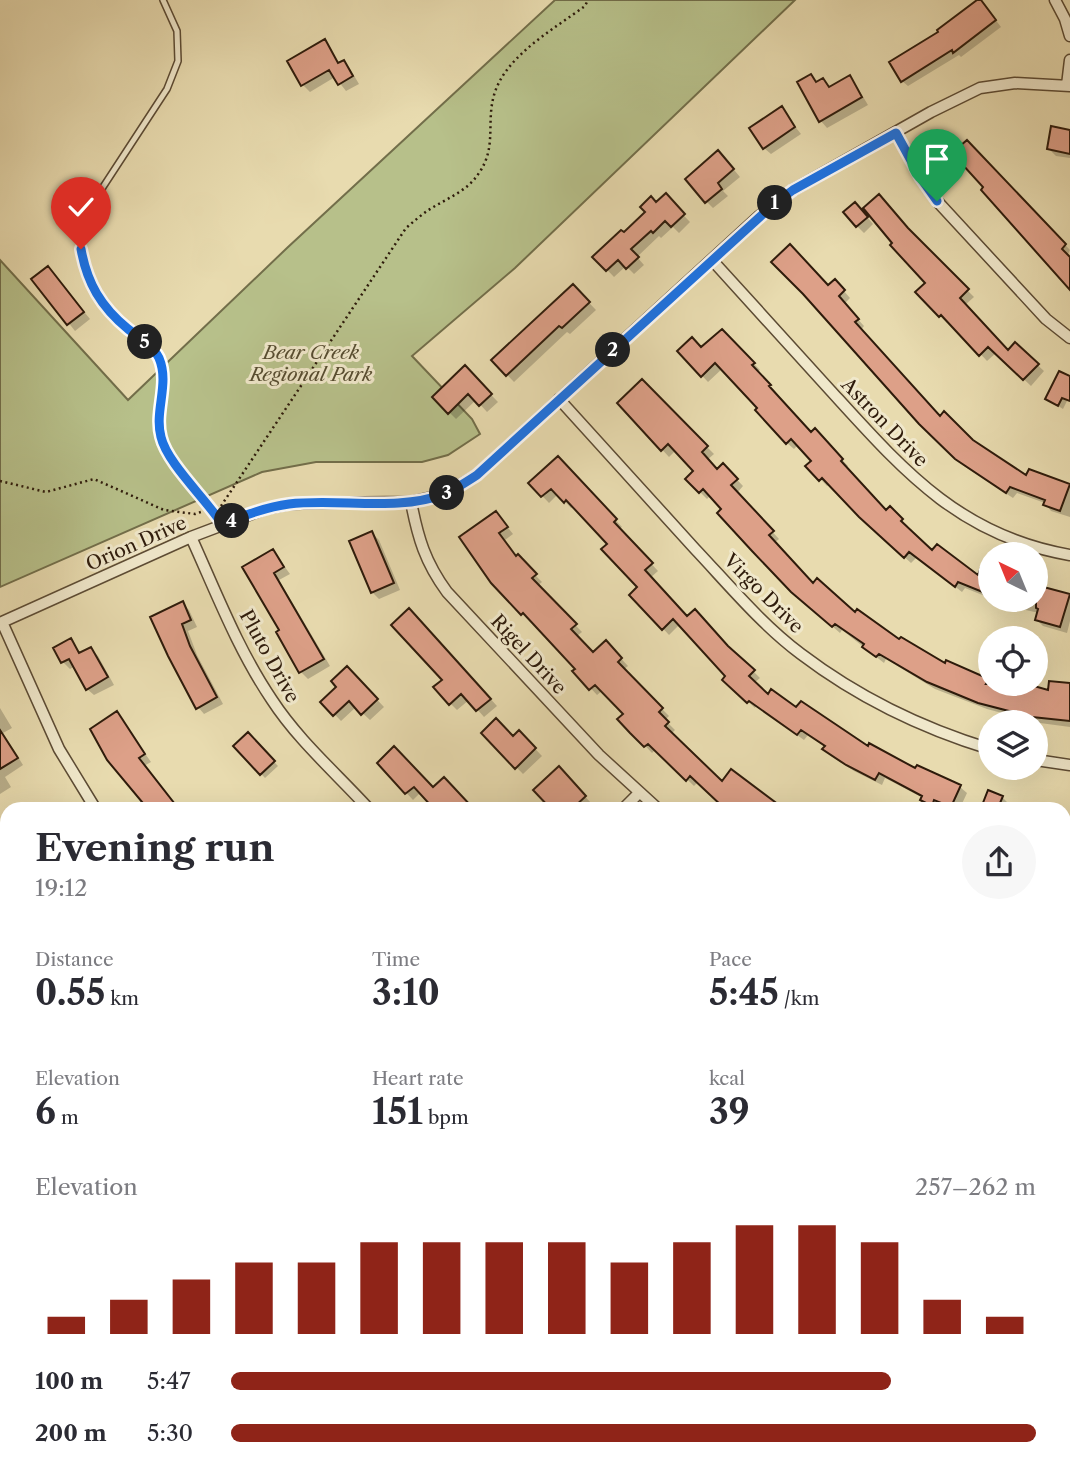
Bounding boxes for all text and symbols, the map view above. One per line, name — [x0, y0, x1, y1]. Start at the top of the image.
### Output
pin — [907, 129, 967, 201]
icon: arrive — [918, 140, 956, 178]
pin — [51, 177, 111, 249]
pin: 1 — [758, 186, 792, 220]
icon: check — [62, 188, 100, 226]
text: 1 — [770, 191, 779, 214]
pin: 5 — [128, 324, 162, 360]
text: 5 — [139, 330, 150, 353]
pin: 2 — [596, 332, 630, 368]
text: 2 — [607, 338, 618, 361]
park label: Bear Creek Regional Park — [248, 341, 372, 386]
street label: Astron Drive — [836, 372, 933, 472]
pin: 3 — [430, 476, 464, 510]
text: 3 — [441, 481, 452, 504]
pin: 4 — [215, 504, 250, 538]
text: 4 — [226, 509, 237, 532]
street label: Orion Drive — [82, 511, 190, 576]
north arrow — [978, 542, 1048, 612]
map controls — [978, 542, 1048, 780]
street label: Virgo Drive — [718, 548, 808, 638]
street label: Pluto Drive — [235, 606, 305, 707]
street label: Rigel Drive — [486, 610, 571, 699]
button: locate — [978, 626, 1048, 696]
button: layers — [978, 710, 1048, 780]
text: Evening run — [35, 824, 275, 871]
button: share — [962, 825, 1036, 899]
text: 19:12 — [35, 874, 88, 902]
text: Distance — [35, 948, 114, 971]
text: Time — [372, 948, 420, 971]
text: Pace — [709, 948, 752, 971]
text: 0.55 — [35, 971, 105, 1014]
text: 3:10 — [372, 971, 440, 1014]
text: 5:45 — [709, 971, 779, 1014]
text: km — [105, 987, 139, 1010]
text: /km — [779, 987, 819, 1010]
text: Elevation — [35, 1067, 120, 1090]
text: Heart rate — [372, 1067, 464, 1090]
text: kcal — [709, 1067, 745, 1090]
text: 6 — [35, 1090, 56, 1133]
text: 151 — [372, 1090, 423, 1133]
text: 39 — [709, 1090, 750, 1133]
text: m — [56, 1106, 79, 1129]
text: bpm — [423, 1106, 469, 1129]
text: Elevation — [35, 1173, 138, 1201]
text: 257–262 m — [915, 1173, 1036, 1201]
text: 100 m — [35, 1367, 103, 1395]
text: 5:47 — [147, 1367, 191, 1395]
text: 200 m — [35, 1419, 107, 1447]
text: 5:30 — [147, 1419, 193, 1447]

